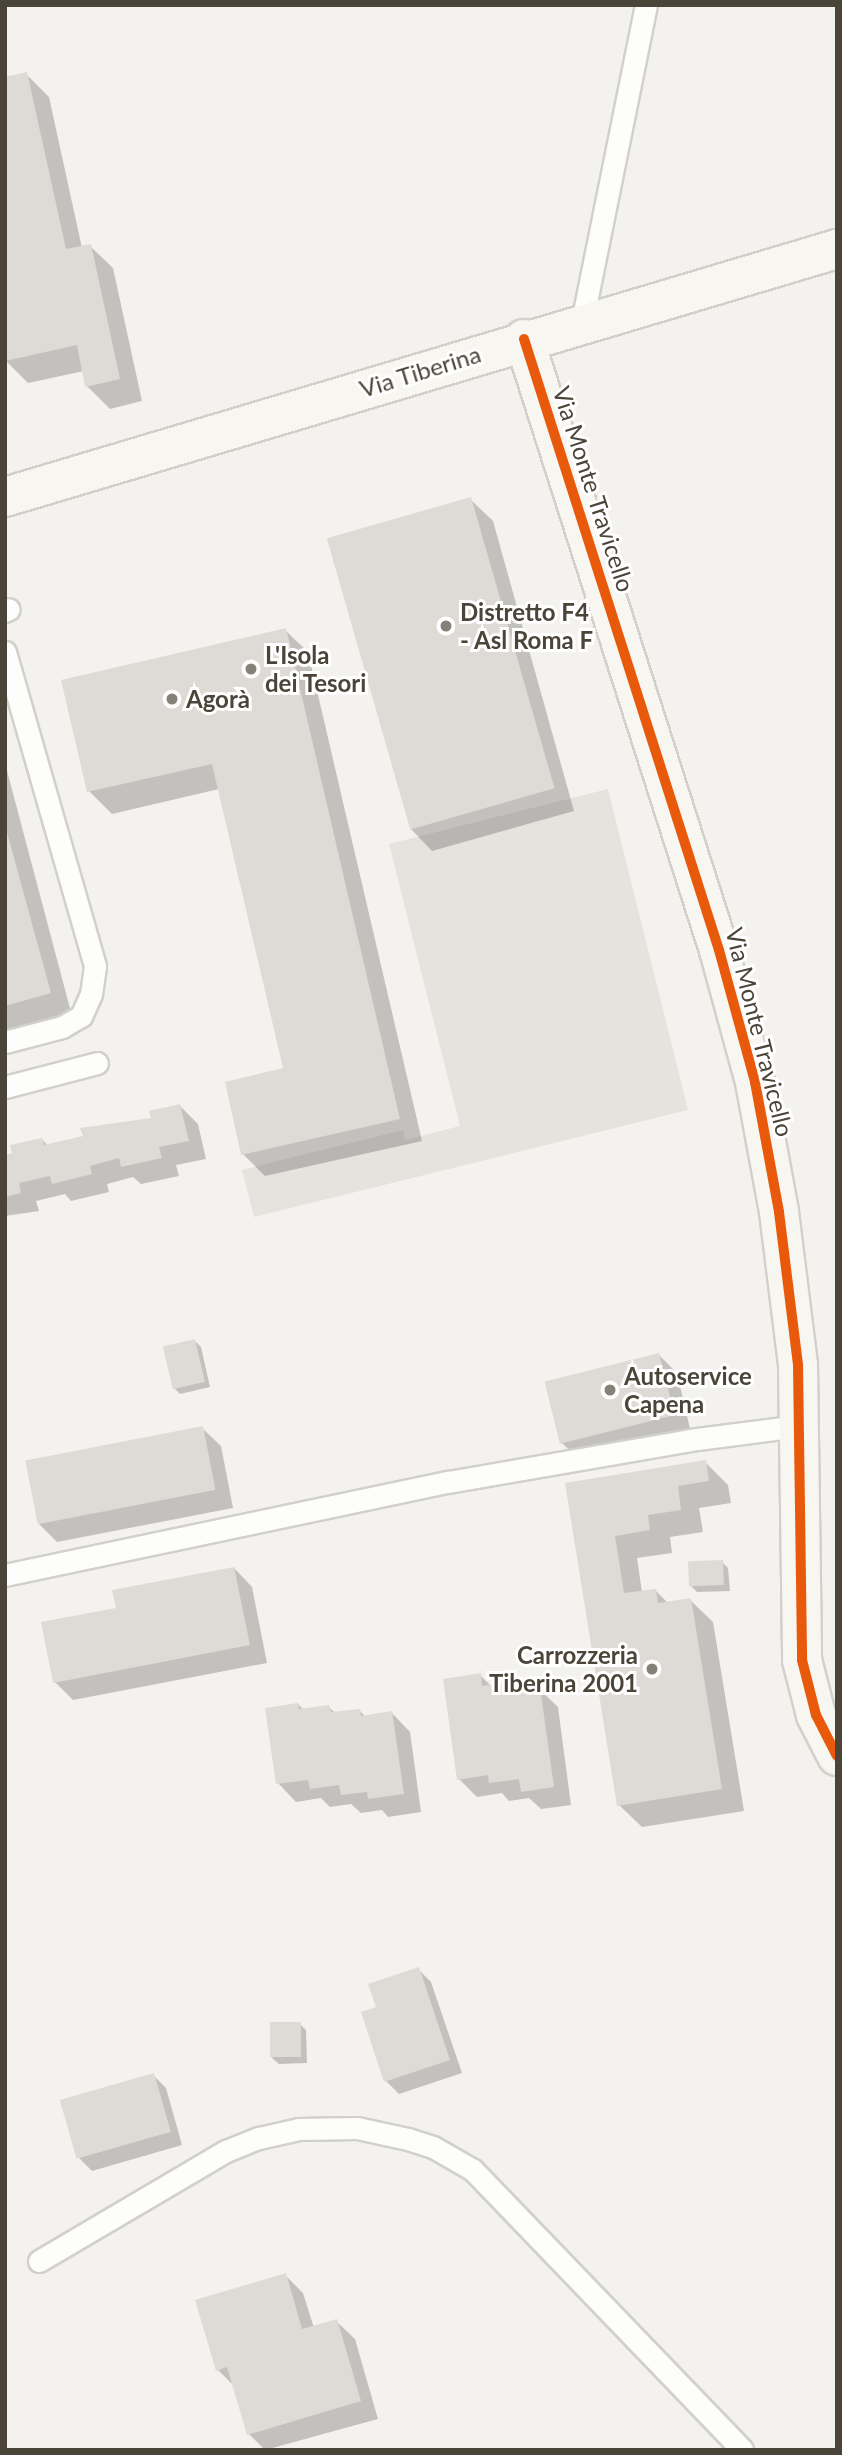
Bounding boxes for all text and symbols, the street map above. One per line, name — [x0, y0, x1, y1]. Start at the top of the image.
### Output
street label: Via Tiberina — [356, 339, 484, 403]
street label: Via Monte Travicello — [547, 382, 641, 596]
place label: Distretto F4 - Asl Roma F — [460, 598, 594, 654]
marker: Distretto F4 - Asl Roma F — [438, 618, 454, 634]
place label: L'Isola dei Tesori — [265, 641, 367, 697]
marker: L'Isola dei Tesori — [243, 661, 259, 677]
place label: Agorà — [186, 685, 250, 713]
marker: Agorà — [164, 691, 180, 707]
street label: Via Monte Travicello — [720, 924, 800, 1140]
place label: Autoservice Capena — [624, 1362, 752, 1418]
marker: Autoservice Capena — [602, 1382, 618, 1398]
place label: Carrozzeria Tiberina 2001 — [489, 1641, 638, 1697]
marker: Carrozzeria Tiberina 2001 — [644, 1661, 660, 1677]

